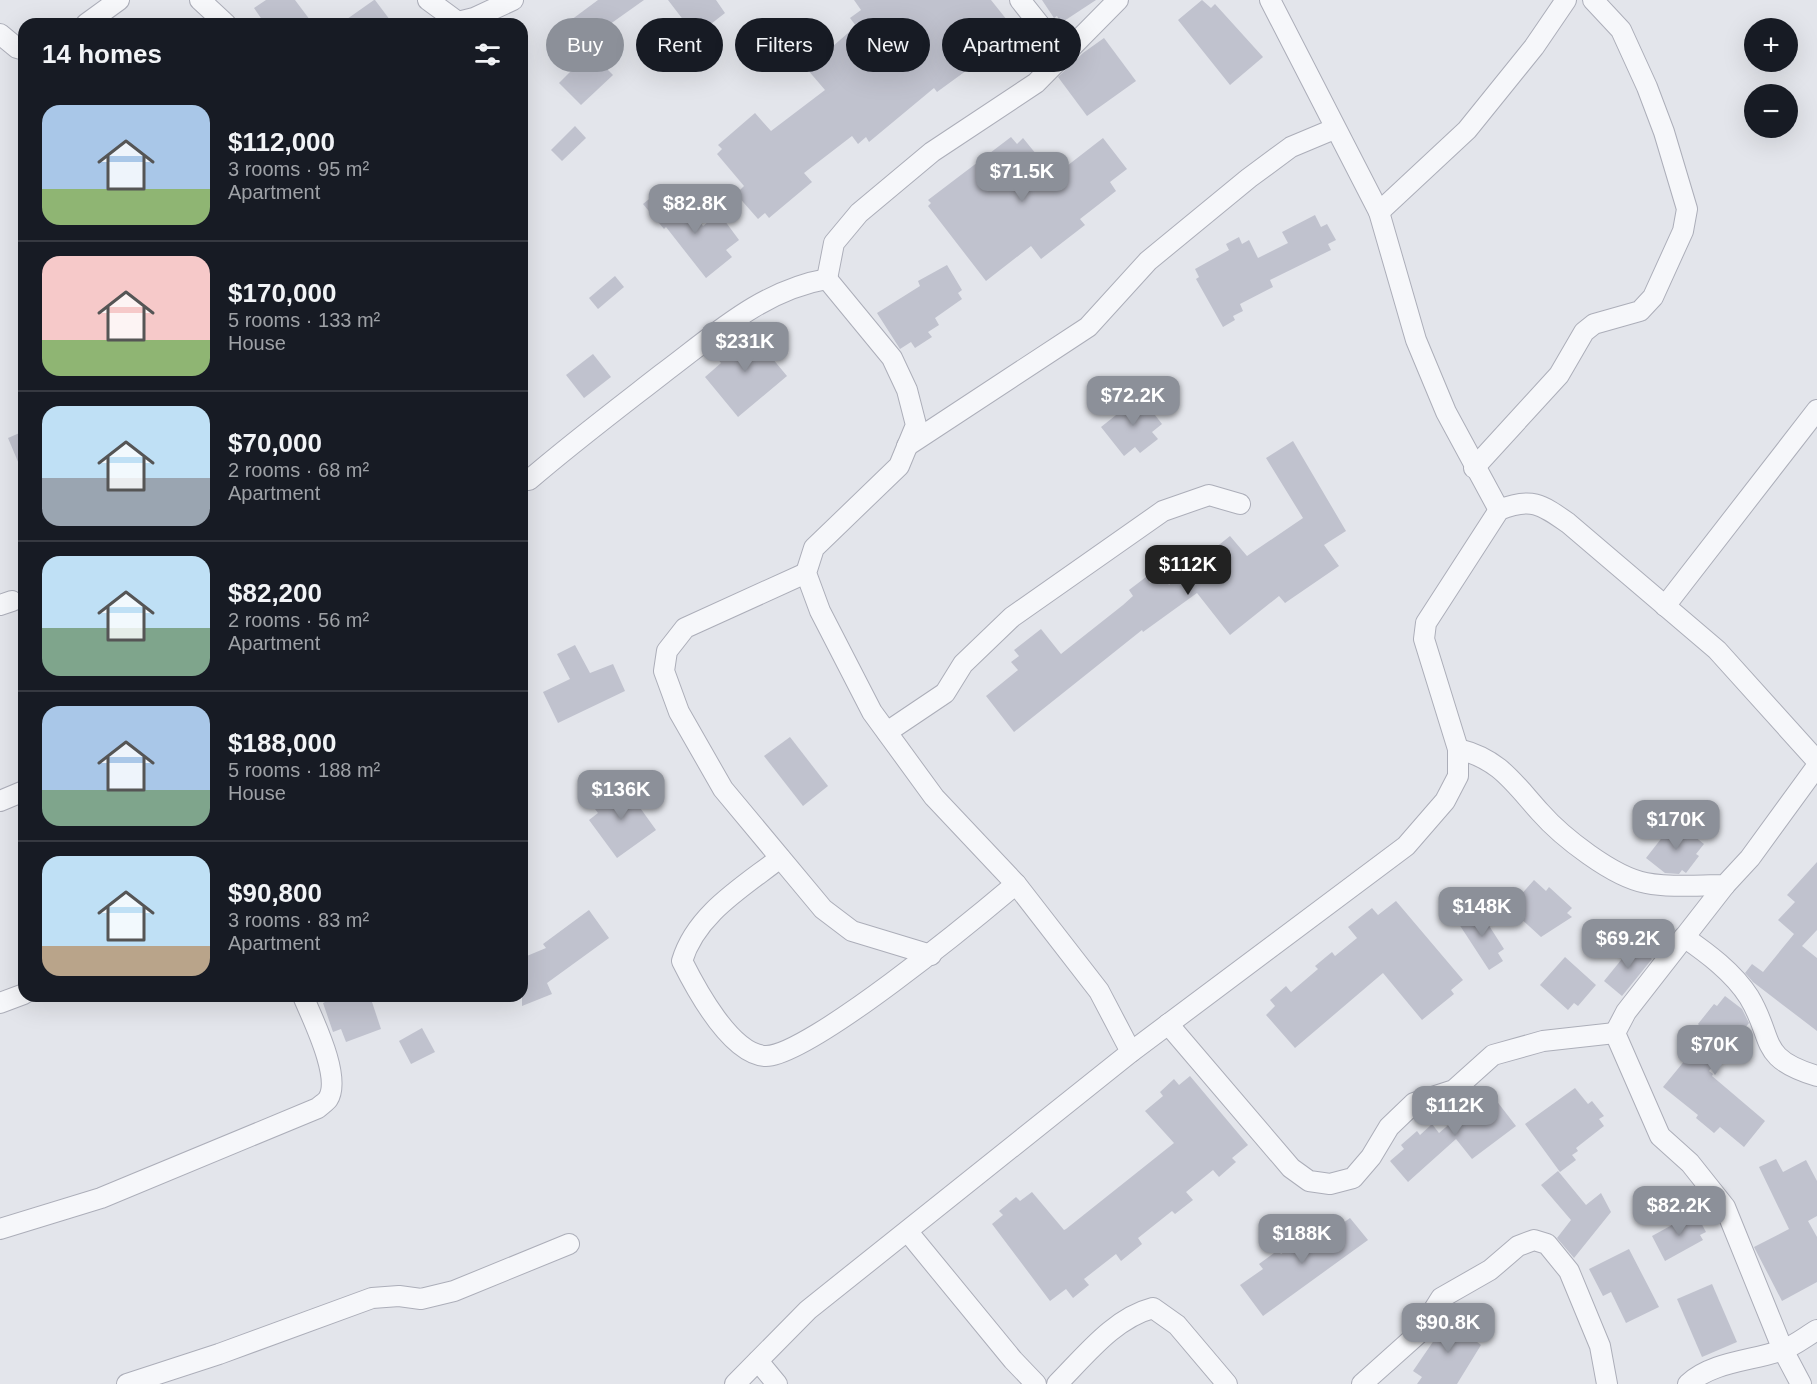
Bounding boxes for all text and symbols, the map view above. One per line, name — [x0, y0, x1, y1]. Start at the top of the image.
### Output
chip: Buy — [546, 18, 624, 72]
chip: Rent — [636, 18, 723, 72]
chip: Filters — [735, 18, 834, 72]
chip: New — [846, 18, 930, 72]
chip: Apartment — [942, 18, 1081, 72]
map controls — [1744, 18, 1798, 138]
button: + — [1744, 18, 1798, 72]
icon: filters — [471, 38, 504, 71]
text: 14 homes — [42, 39, 162, 69]
button: − — [1744, 84, 1798, 138]
text: $112,000 — [228, 127, 335, 157]
icon: home — [90, 129, 162, 201]
pin: $71.5K — [973, 152, 1071, 203]
text: 3 rooms · 95 m² — [228, 158, 369, 180]
text: $71.5K — [990, 160, 1054, 182]
text: Apartment — [228, 181, 320, 203]
pin: $82.8K — [646, 184, 744, 235]
text: $82.8K — [663, 192, 727, 214]
text: $170,000 — [228, 278, 336, 308]
icon: home — [90, 280, 162, 352]
text: 5 rooms · 133 m² — [228, 309, 380, 331]
pin: $231K — [703, 322, 787, 373]
text: $231K — [716, 330, 774, 352]
text: House — [228, 332, 286, 354]
pin: $72.2K — [1084, 376, 1182, 427]
text: $72.2K — [1101, 384, 1165, 406]
text: $70,000 — [228, 428, 322, 458]
icon: home — [90, 430, 162, 502]
text: 2 rooms · 68 m² — [228, 459, 369, 481]
text: Apartment — [228, 482, 320, 504]
pin: $112K — [1146, 545, 1230, 596]
text: $112K — [1159, 553, 1217, 575]
text: $82,200 — [228, 578, 322, 608]
icon: home — [90, 580, 162, 652]
text: 2 rooms · 56 m² — [228, 609, 369, 631]
text: Apartment — [228, 632, 320, 654]
text: $188,000 — [228, 728, 336, 758]
icon: home — [90, 730, 162, 802]
text: 5 rooms · 188 m² — [228, 759, 380, 781]
pin: $136K — [579, 770, 663, 821]
text: $136K — [592, 778, 650, 800]
text: House — [228, 782, 286, 804]
pin: $170K — [1634, 800, 1718, 851]
text: $170K — [1647, 808, 1705, 830]
text: $90,800 — [228, 878, 322, 908]
icon: home — [90, 880, 162, 952]
pin: $148K — [1440, 887, 1524, 938]
text: $148K — [1453, 895, 1511, 917]
text: 3 rooms · 83 m² — [228, 909, 369, 931]
pin: $69.2K — [1579, 919, 1677, 970]
text: $69.2K — [1596, 927, 1660, 949]
text: Apartment — [228, 932, 320, 954]
pin: $70K — [1679, 1025, 1751, 1076]
text: $70K — [1691, 1033, 1739, 1055]
pin: $112K — [1413, 1086, 1497, 1137]
text: $112K — [1426, 1094, 1484, 1116]
pin: $82.2K — [1630, 1186, 1728, 1237]
text: $82.2K — [1647, 1194, 1711, 1216]
pin: $188K — [1260, 1214, 1344, 1265]
text: $188K — [1273, 1222, 1331, 1244]
pin: $90.8K — [1399, 1303, 1497, 1354]
text: $90.8K — [1416, 1311, 1480, 1333]

